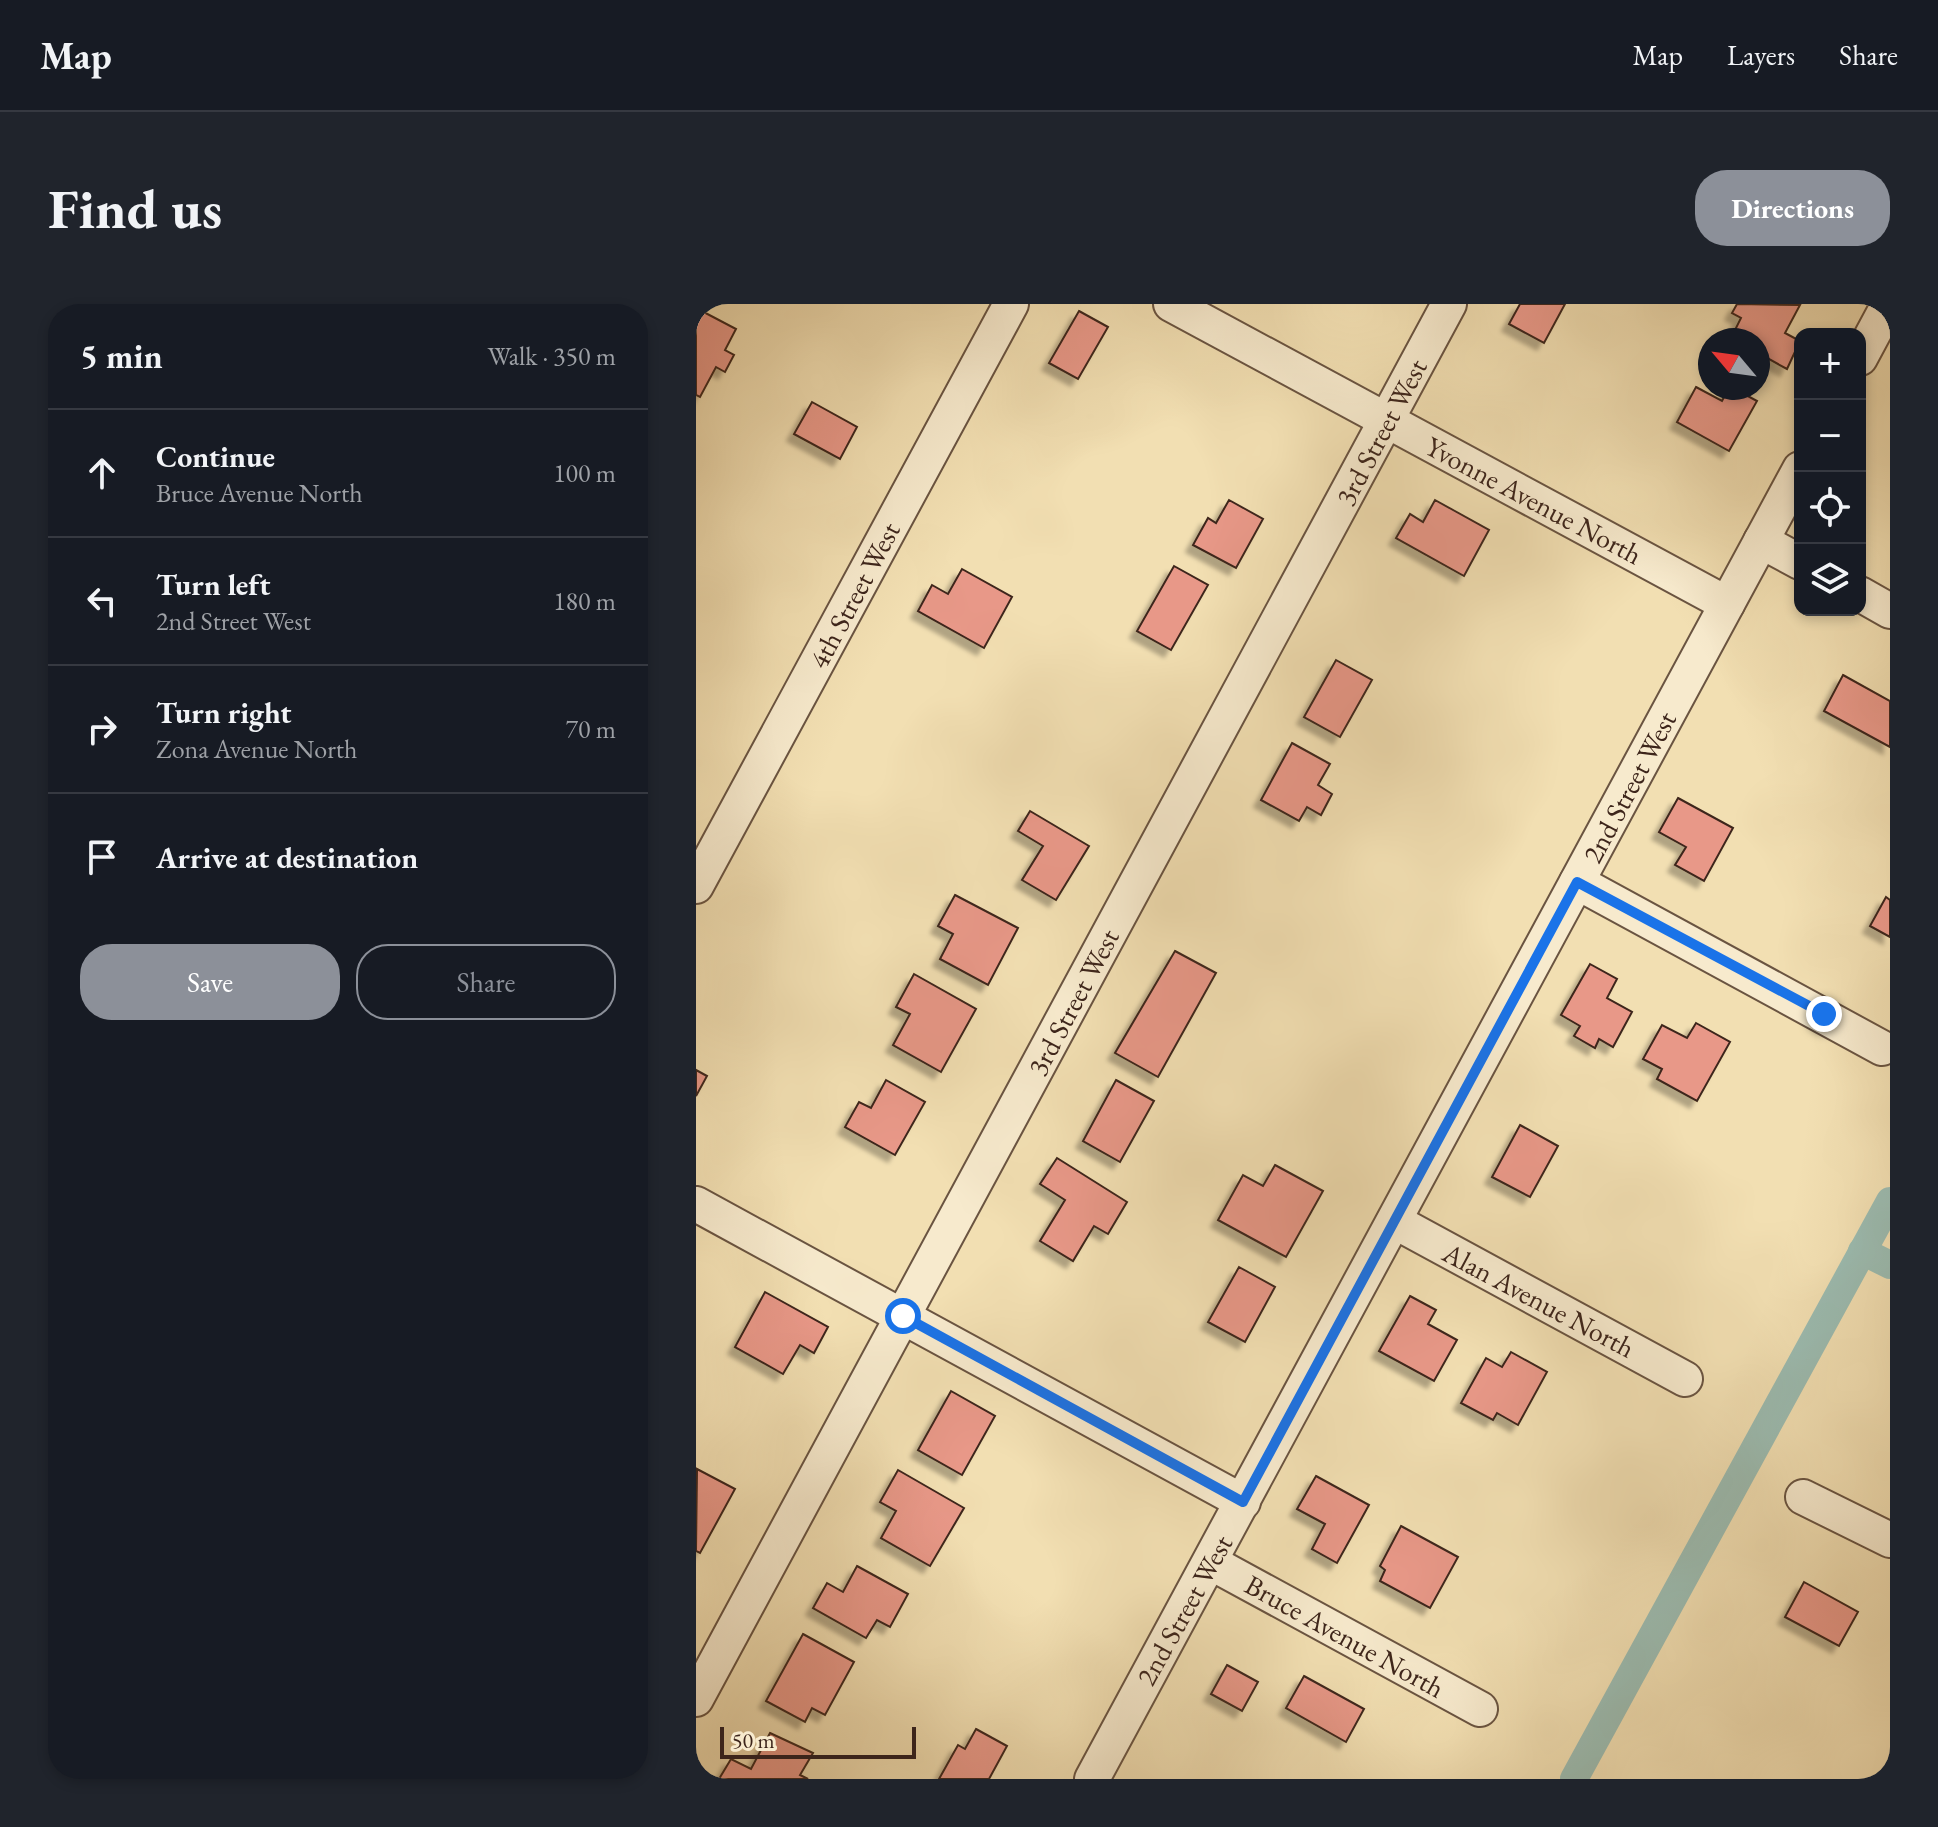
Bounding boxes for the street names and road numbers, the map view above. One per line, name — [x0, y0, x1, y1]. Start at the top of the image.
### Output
street label: 3rd Street West — [1327, 352, 1435, 512]
street label: Yvonne Avenue North — [1420, 428, 1648, 572]
street label: 4th Street West — [800, 515, 908, 675]
street label: 2nd Street West — [1574, 705, 1684, 869]
street label: 3rd Street West — [1019, 922, 1127, 1082]
street label: Alan Avenue North — [1436, 1234, 1641, 1366]
street label: 2nd Street West — [1128, 1528, 1240, 1692]
street label: Bruce Avenue North — [1239, 1566, 1451, 1706]

